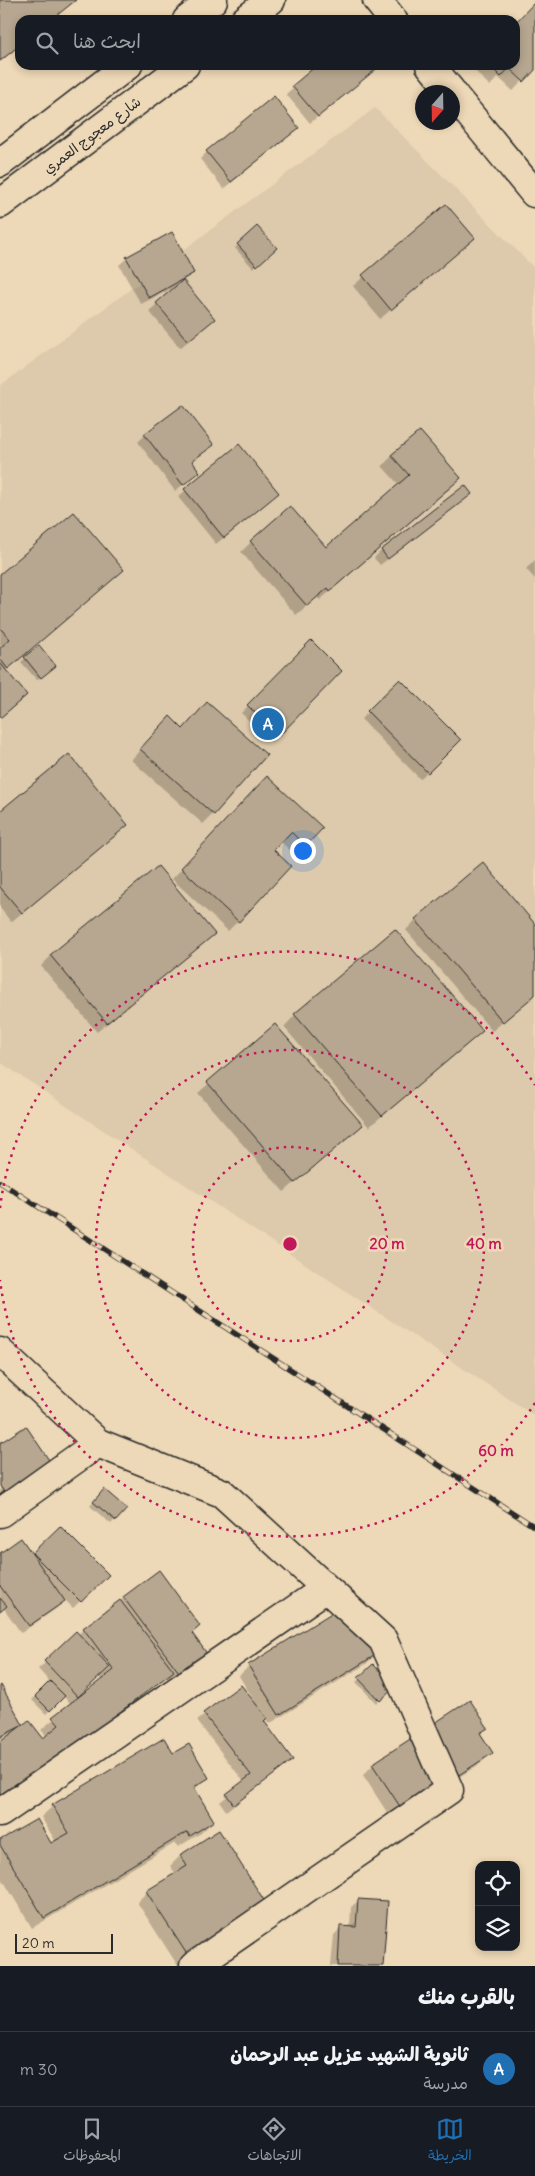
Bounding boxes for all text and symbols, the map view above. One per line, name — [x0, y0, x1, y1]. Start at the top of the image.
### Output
search box — [15, 15, 520, 70]
icon: search — [33, 29, 61, 57]
text: ابحث هنا — [73, 29, 141, 53]
north arrow — [415, 85, 460, 130]
street label: شارع معجوج العمري — [40, 92, 146, 179]
pin: A — [252, 705, 284, 743]
your location — [290, 838, 316, 864]
text: 20 m — [370, 1234, 404, 1253]
text: 40 m — [466, 1234, 502, 1253]
centre of rings — [281, 1235, 299, 1253]
text: 60 m — [478, 1441, 514, 1460]
map controls — [475, 1861, 520, 1951]
button: locate — [475, 1861, 520, 1906]
button: layers — [475, 1906, 520, 1951]
scale bar — [15, 1931, 112, 1954]
text: 20 m — [22, 1934, 55, 1952]
text: بالقرب منك — [418, 1983, 515, 2010]
text: ثانوية الشهيد عزيل عبد الرحمان — [230, 2042, 468, 2066]
text: 30 m — [20, 2059, 57, 2079]
text: A — [494, 2059, 504, 2079]
text: مدرسة — [423, 2073, 468, 2093]
tab: المحفوظات — [63, 2115, 121, 2168]
tab: الاتجاهات — [247, 2115, 302, 2168]
tab: الخريطة — [428, 2115, 472, 2168]

